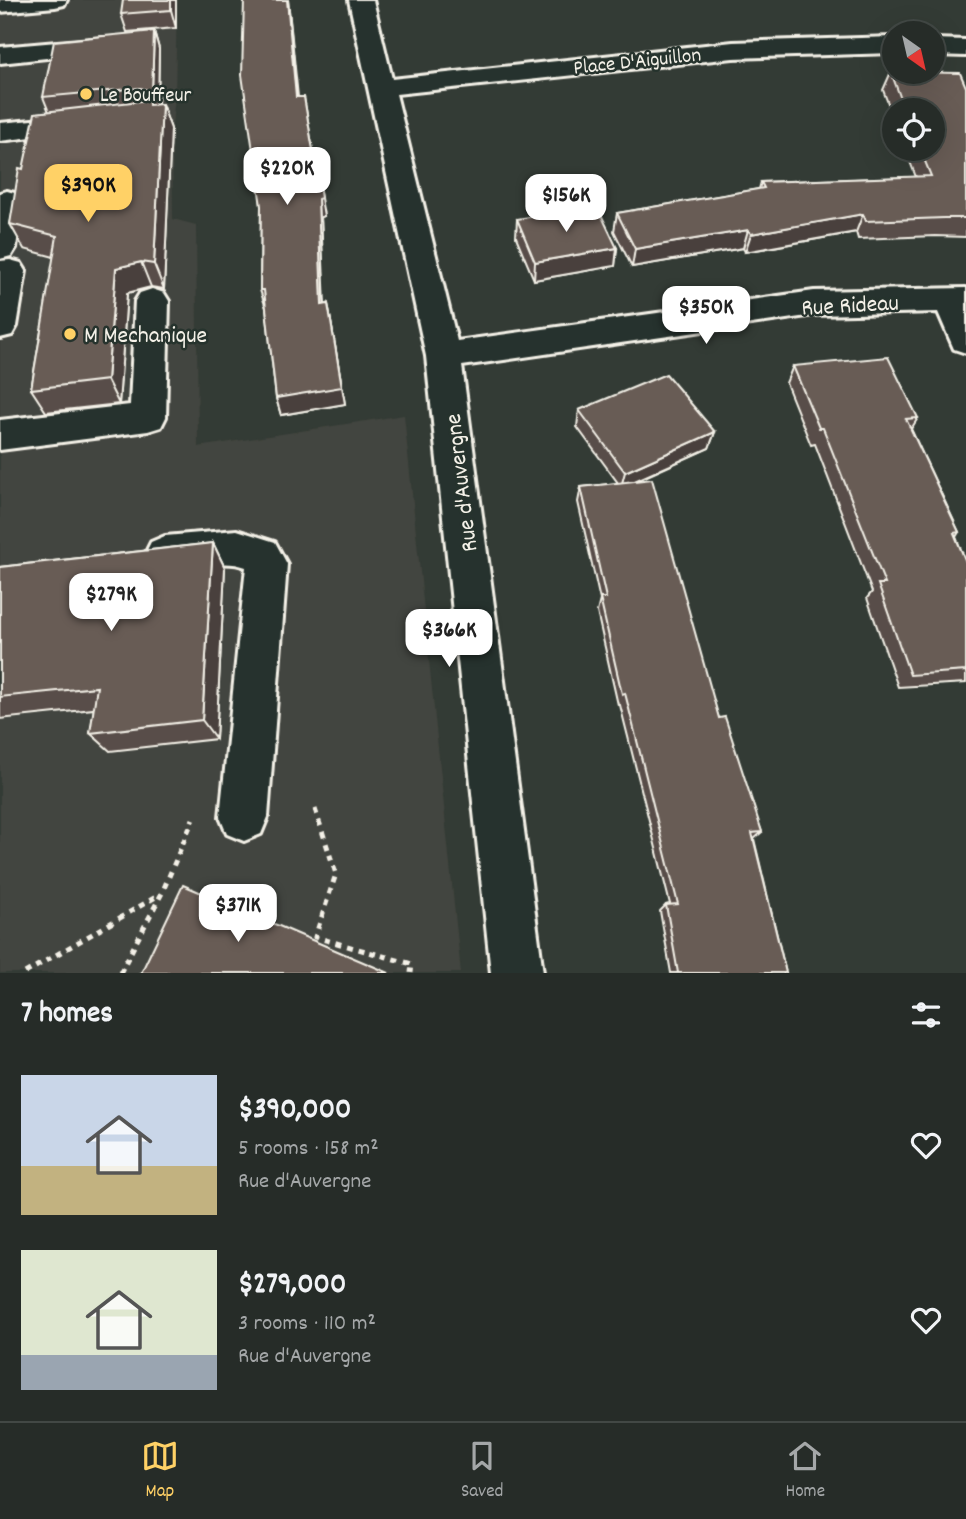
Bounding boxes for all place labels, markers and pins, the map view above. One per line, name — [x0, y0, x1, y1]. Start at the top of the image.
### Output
place label: Le Bouffeur — [100, 82, 191, 112]
marker: Le Bouffeur — [78, 86, 94, 102]
pin: $220K — [238, 148, 336, 207]
pin: $390K — [39, 164, 137, 224]
pin: $156K — [517, 174, 615, 234]
pin: $350K — [657, 286, 755, 346]
place label: M Mechanique — [84, 320, 207, 354]
marker: M Mechanique — [62, 326, 78, 342]
pin: $279K — [62, 574, 160, 633]
pin: $366K — [400, 610, 498, 669]
pin: $371K — [189, 884, 287, 944]

